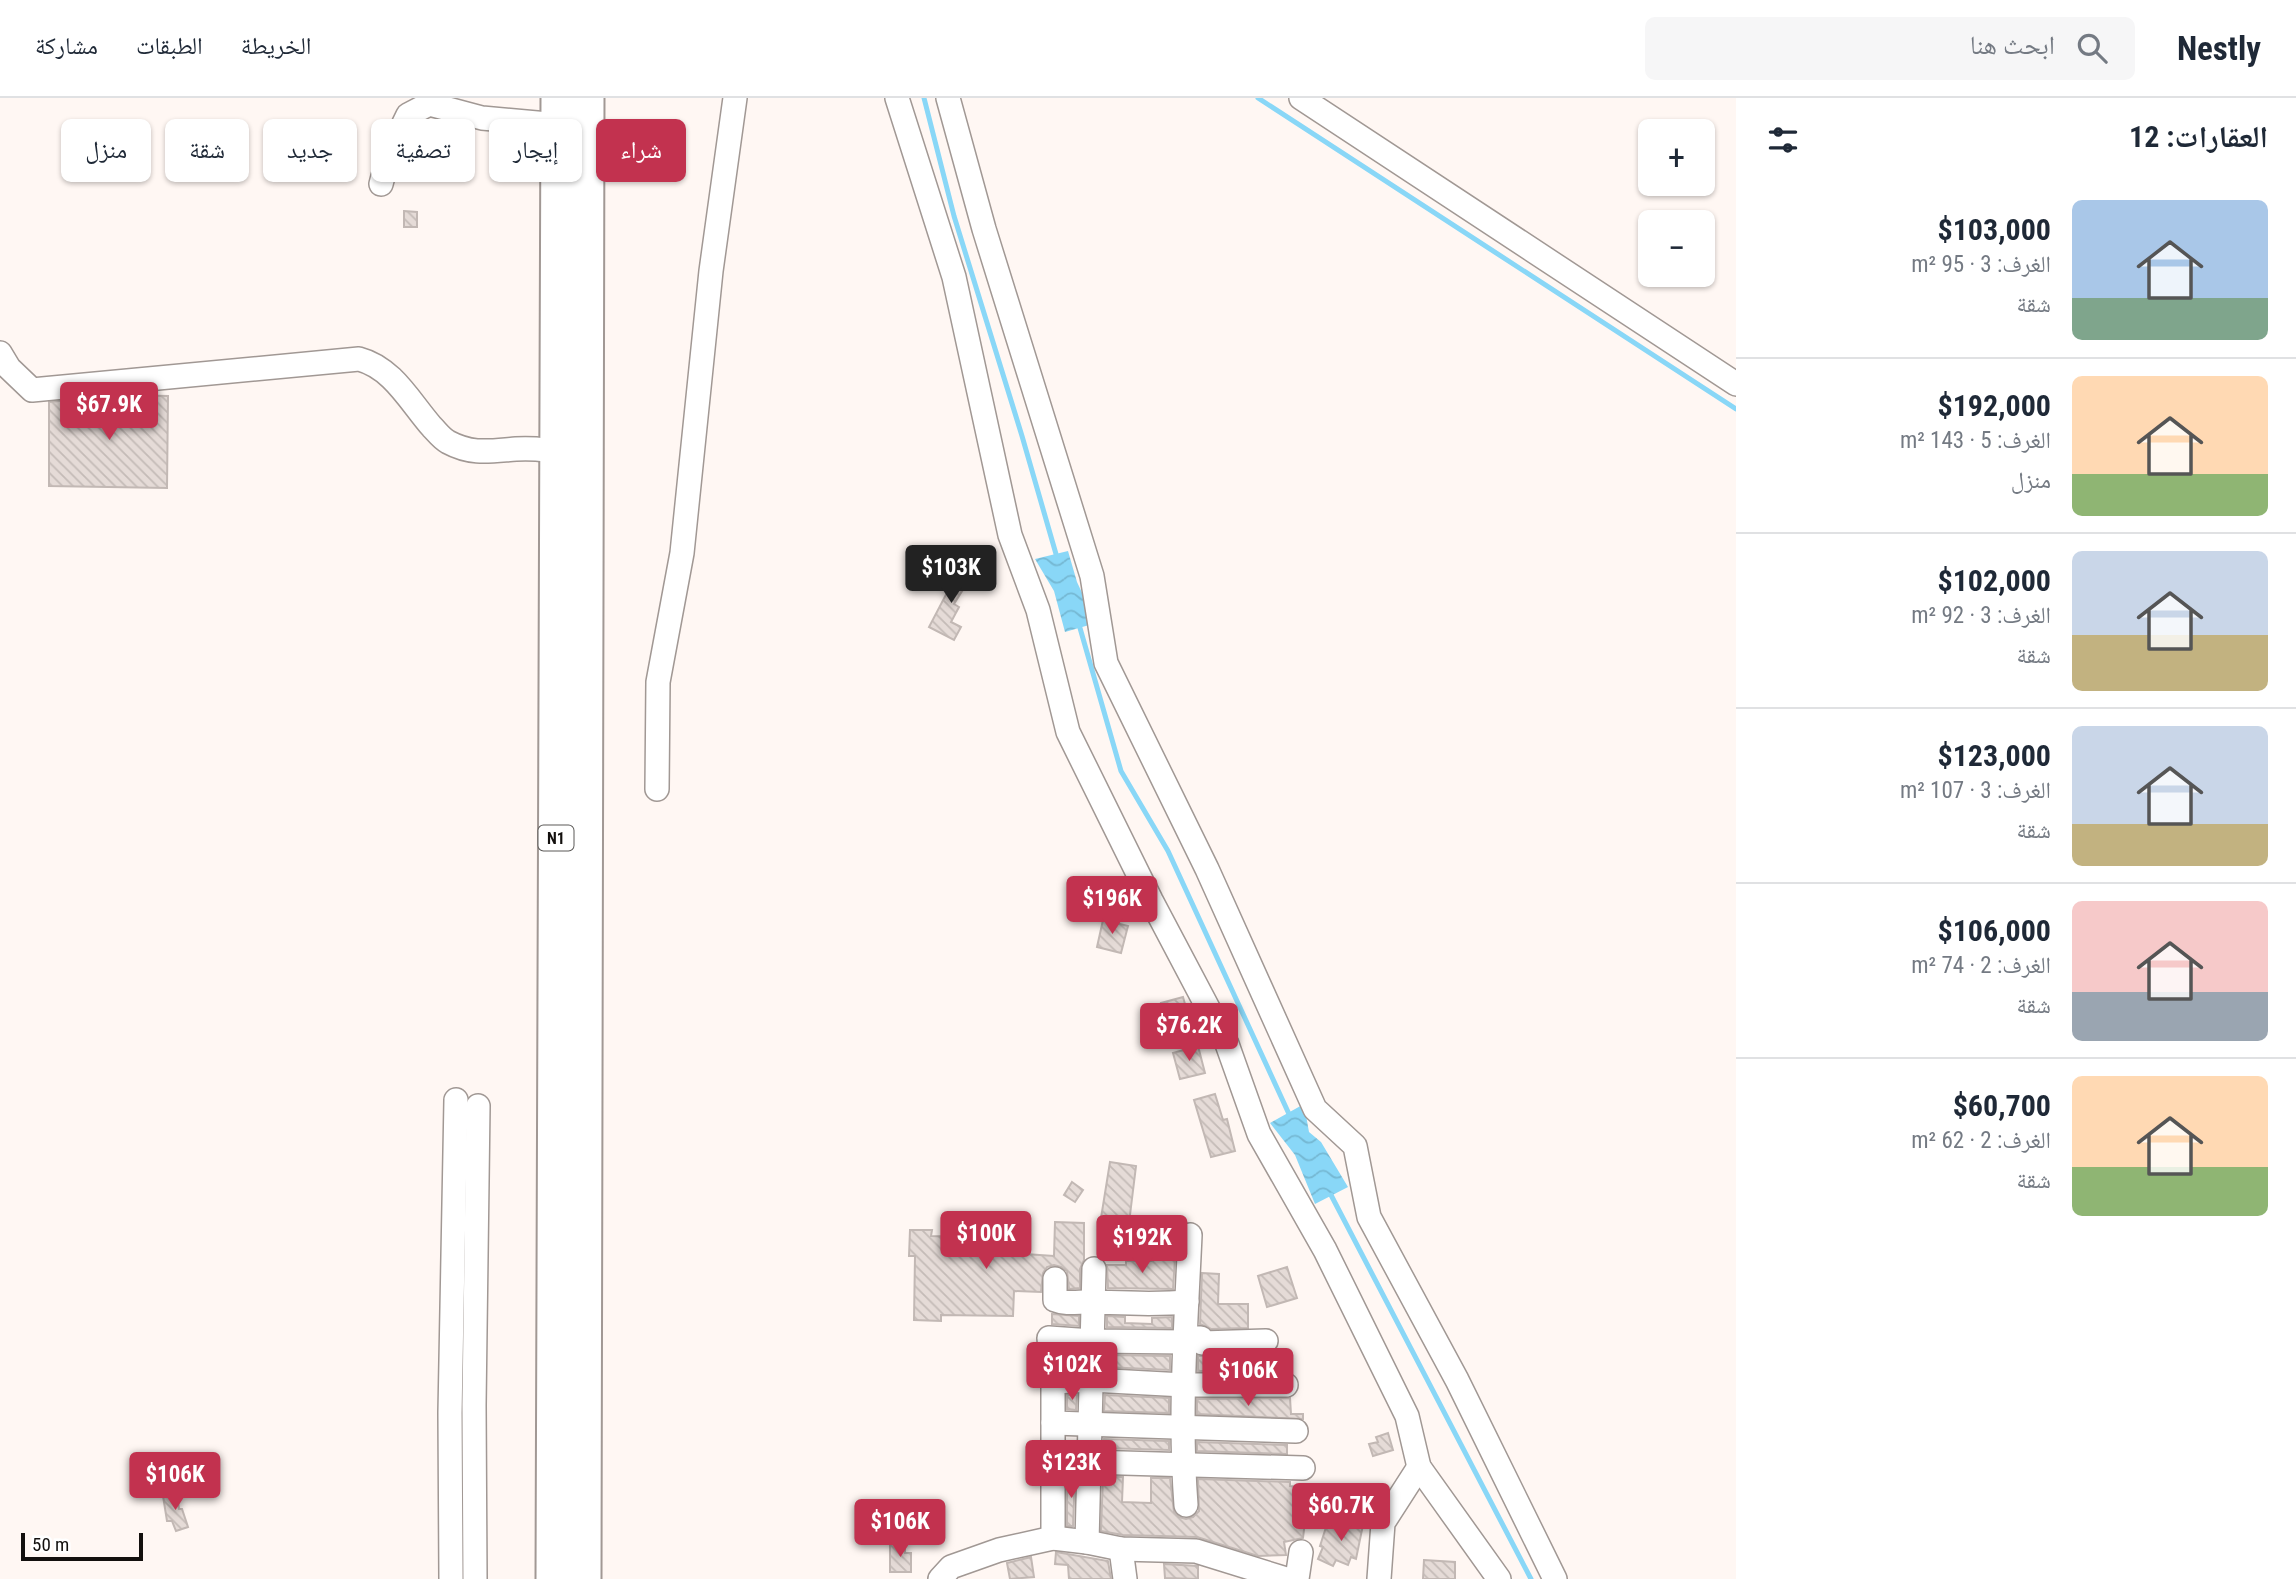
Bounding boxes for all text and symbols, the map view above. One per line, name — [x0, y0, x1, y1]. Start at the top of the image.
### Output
search box — [1645, 17, 2135, 80]
icon: search — [2073, 29, 2111, 67]
text: Nestly — [2177, 29, 2261, 68]
text: ابحث هنا — [1970, 30, 2055, 60]
text: مشاركة — [35, 32, 98, 60]
text: الطبقات — [136, 32, 203, 60]
text: الخريطة — [241, 32, 311, 60]
chip: منزل — [61, 119, 151, 182]
chip: شقة — [165, 119, 249, 182]
chip: جديد — [263, 119, 357, 182]
chip: تصفية — [371, 119, 475, 182]
chip: إيجار — [489, 119, 582, 182]
chip: شراء — [596, 119, 686, 182]
map controls — [1638, 119, 1715, 287]
button: + — [1638, 119, 1715, 196]
text: العقارات: 12 — [2129, 119, 2268, 154]
icon: filters — [1764, 121, 1802, 159]
button: − — [1638, 210, 1715, 287]
text: $103,000 — [1938, 212, 2051, 247]
icon: home — [2128, 228, 2212, 312]
text: الغرف: 3 · 95 m² — [1911, 251, 2051, 278]
text: شقة — [2017, 291, 2051, 318]
pin: $67.9K — [52, 382, 166, 442]
text: $192,000 — [1938, 388, 2051, 423]
text: $67.9K — [76, 391, 142, 418]
icon: home — [2128, 404, 2212, 488]
text: الغرف: 5 · 143 m² — [1900, 427, 2051, 454]
text: منزل — [2011, 467, 2051, 494]
pin: $103K — [902, 546, 1000, 605]
text: $103K — [921, 554, 981, 581]
text: $102,000 — [1938, 563, 2051, 598]
icon: home — [2128, 579, 2212, 663]
text: الغرف: 3 · 92 m² — [1911, 602, 2051, 629]
text: شقة — [2017, 642, 2051, 669]
text: $123,000 — [1938, 738, 2051, 773]
icon: home — [2128, 754, 2212, 838]
text: الغرف: 3 · 107 m² — [1900, 777, 2051, 804]
text: شقة — [2017, 817, 2051, 844]
road number: N1 — [538, 825, 574, 850]
pin: $196K — [1063, 876, 1161, 936]
text: $196K — [1082, 885, 1142, 912]
text: $106,000 — [1938, 913, 2051, 948]
icon: home — [2128, 929, 2212, 1013]
text: الغرف: 2 · 74 m² — [1911, 952, 2051, 979]
text: شقة — [2017, 992, 2051, 1019]
pin: $76.2K — [1132, 1004, 1246, 1063]
text: $76.2K — [1156, 1012, 1222, 1039]
text: $60,700 — [1953, 1088, 2051, 1123]
icon: home — [2128, 1104, 2212, 1188]
text: الغرف: 2 · 62 m² — [1911, 1127, 2051, 1154]
text: شقة — [2017, 1167, 2051, 1194]
pin: $100K — [937, 1212, 1035, 1271]
pin: $192K — [1093, 1216, 1191, 1275]
text: $100K — [956, 1220, 1016, 1247]
text: $192K — [1112, 1224, 1172, 1251]
pin: $102K — [1023, 1342, 1121, 1402]
pin: $106K — [1199, 1348, 1297, 1408]
text: $102K — [1042, 1351, 1102, 1378]
text: $106K — [1218, 1357, 1278, 1384]
pin: $123K — [1022, 1440, 1120, 1500]
text: $123K — [1041, 1449, 1101, 1476]
pin: $106K — [126, 1452, 224, 1512]
text: $106K — [145, 1461, 205, 1488]
pin: $60.7K — [1284, 1484, 1398, 1543]
text: $60.7K — [1308, 1492, 1374, 1519]
pin: $106K — [851, 1500, 949, 1559]
text: $106K — [870, 1508, 930, 1535]
scale bar — [21, 1530, 144, 1562]
text: 50 m — [32, 1533, 69, 1556]

